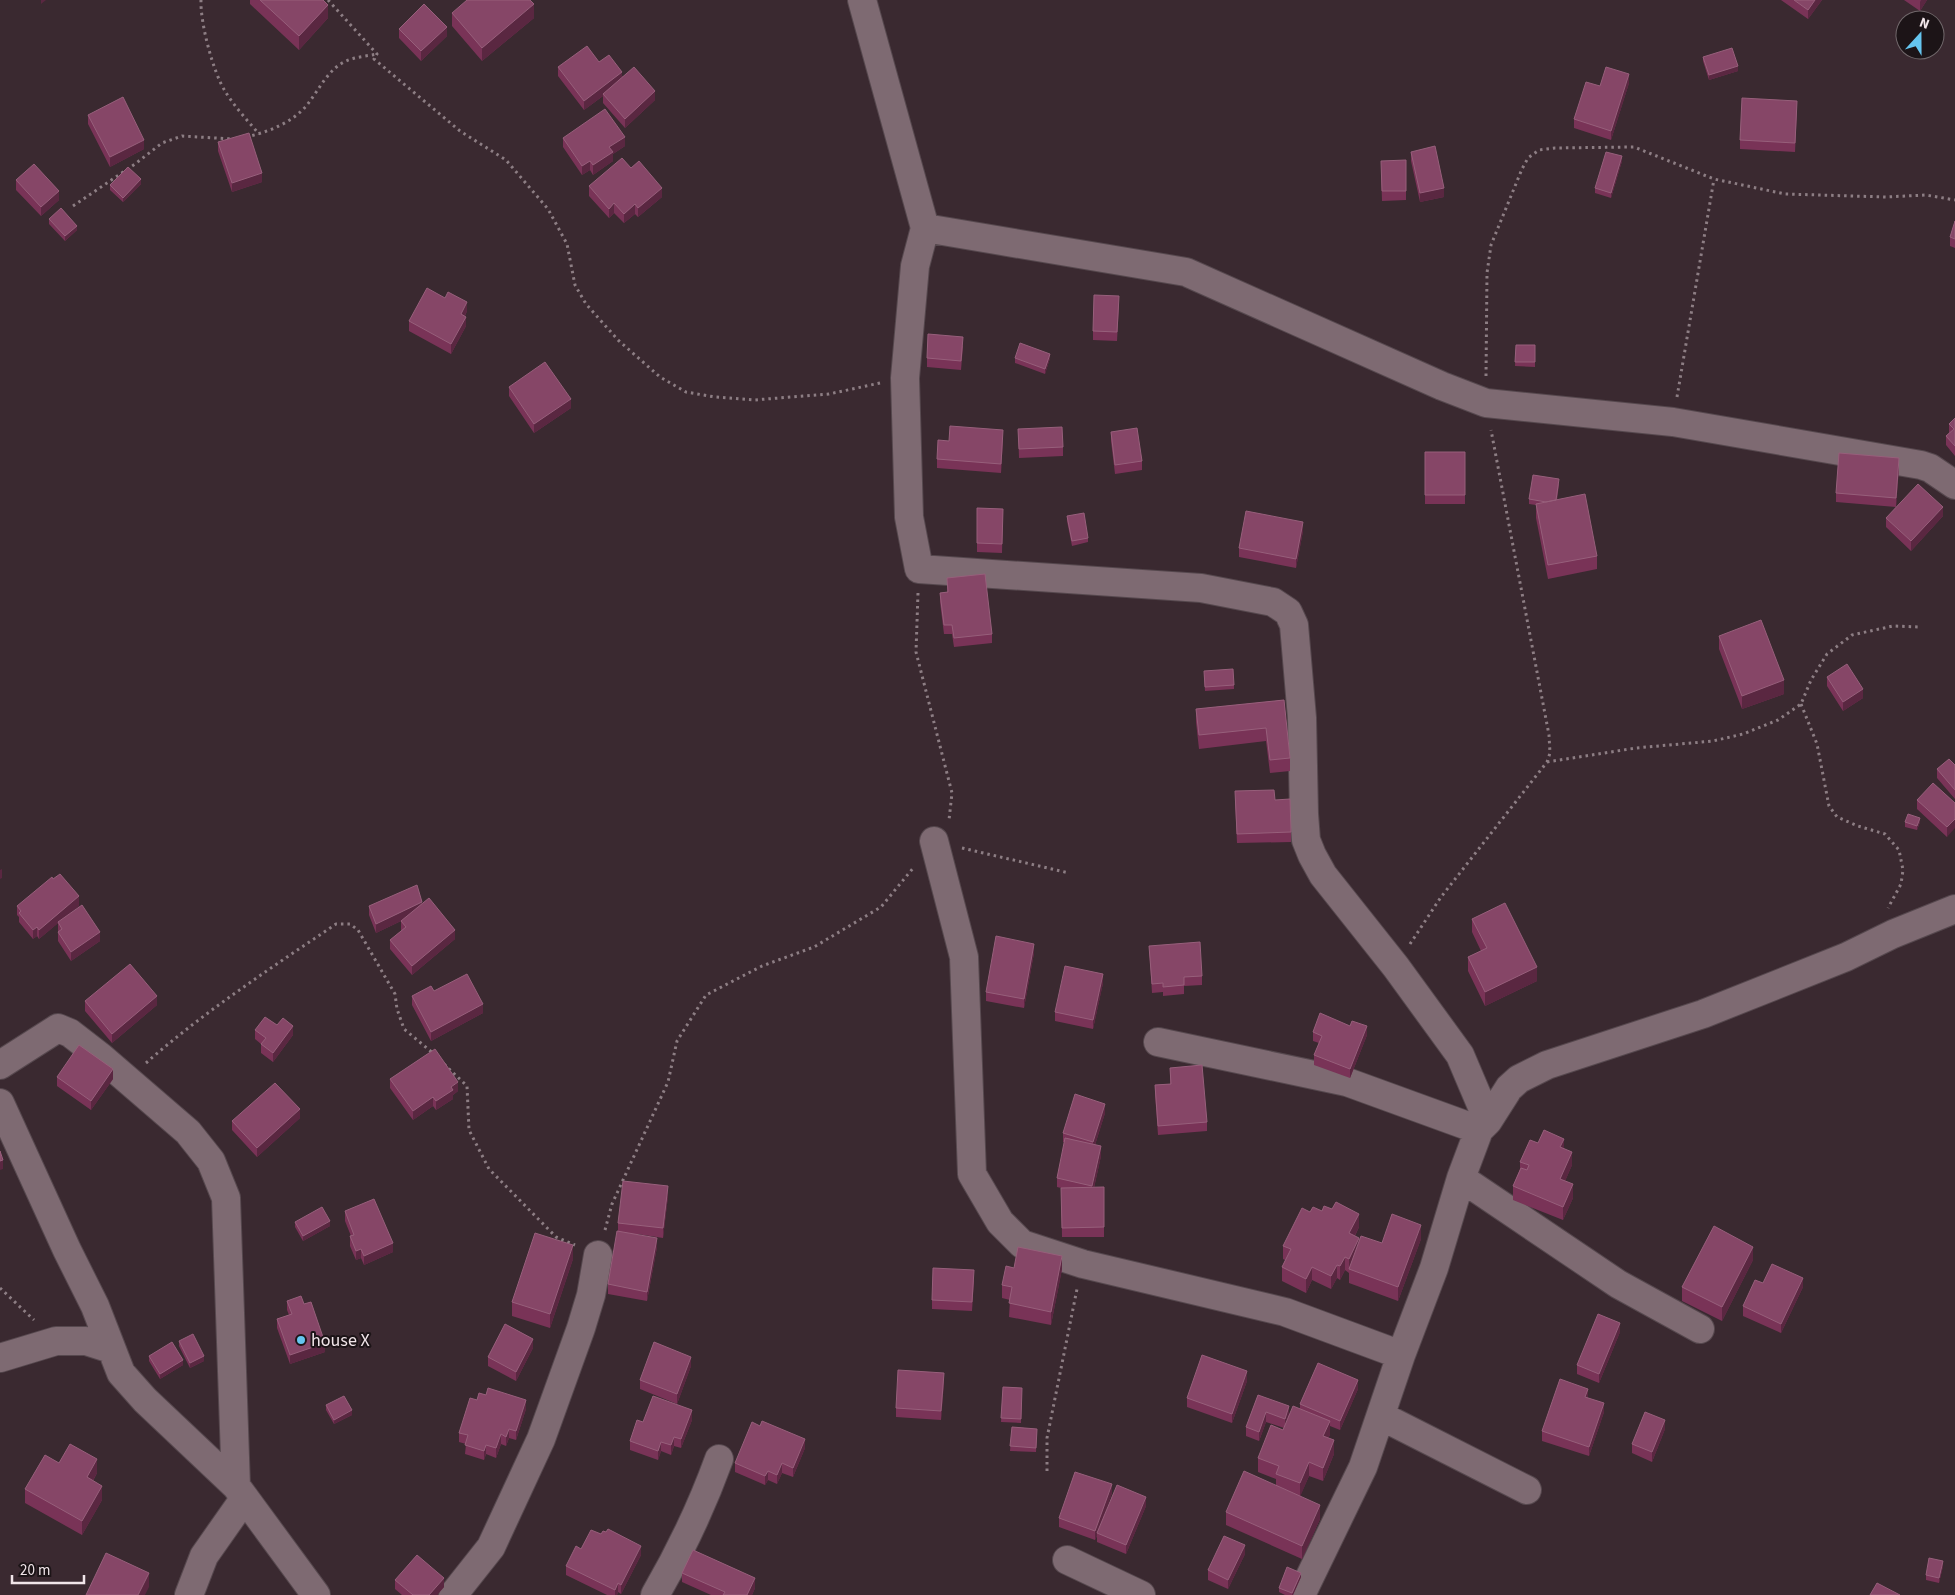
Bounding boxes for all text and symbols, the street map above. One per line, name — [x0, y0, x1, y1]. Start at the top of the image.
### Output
north arrow — [1895, 10, 1945, 60]
text: N — [1916, 13, 1932, 35]
place label: house X — [311, 1328, 370, 1353]
marker: house X — [295, 1334, 307, 1346]
scale bar — [12, 1552, 85, 1584]
text: 20 m — [20, 1560, 50, 1581]

